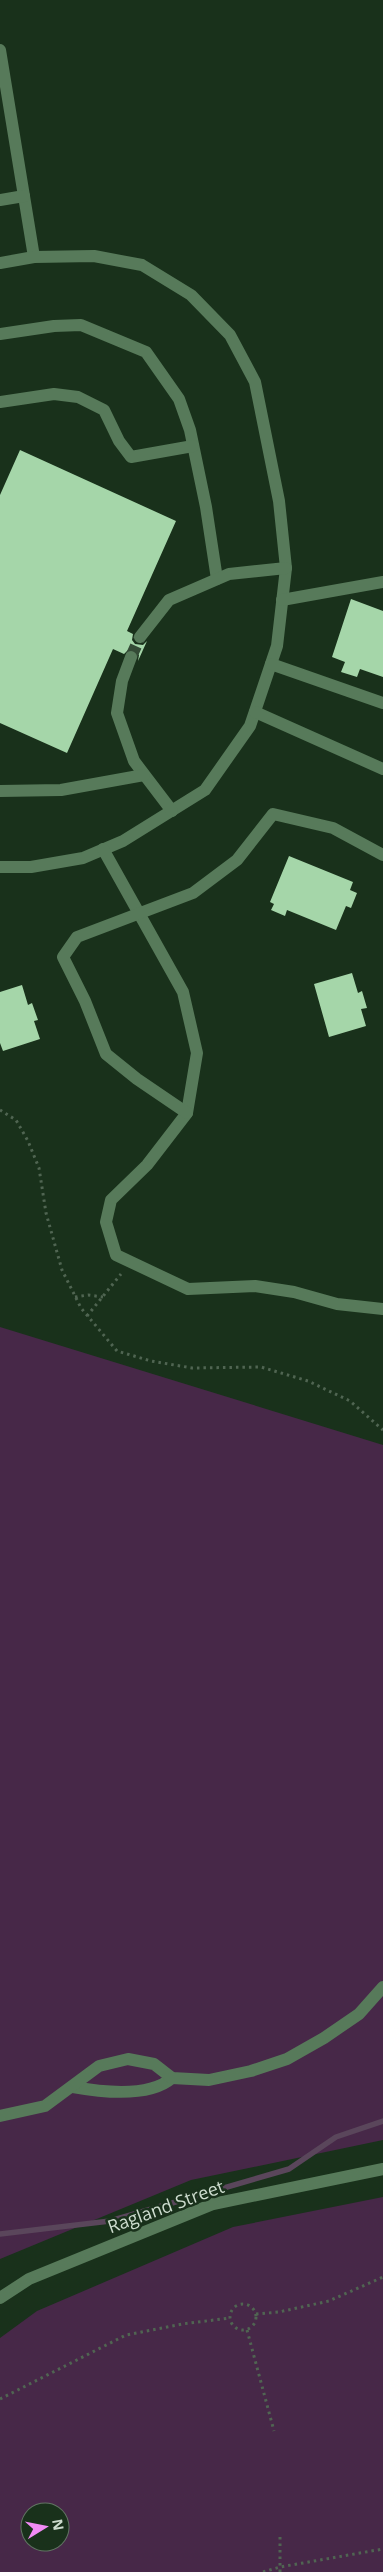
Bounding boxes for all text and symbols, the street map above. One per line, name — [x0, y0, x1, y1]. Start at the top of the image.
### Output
street label: Ragland Street — [104, 2174, 227, 2238]
north arrow — [20, 2502, 70, 2552]
text: N — [48, 2517, 69, 2532]

